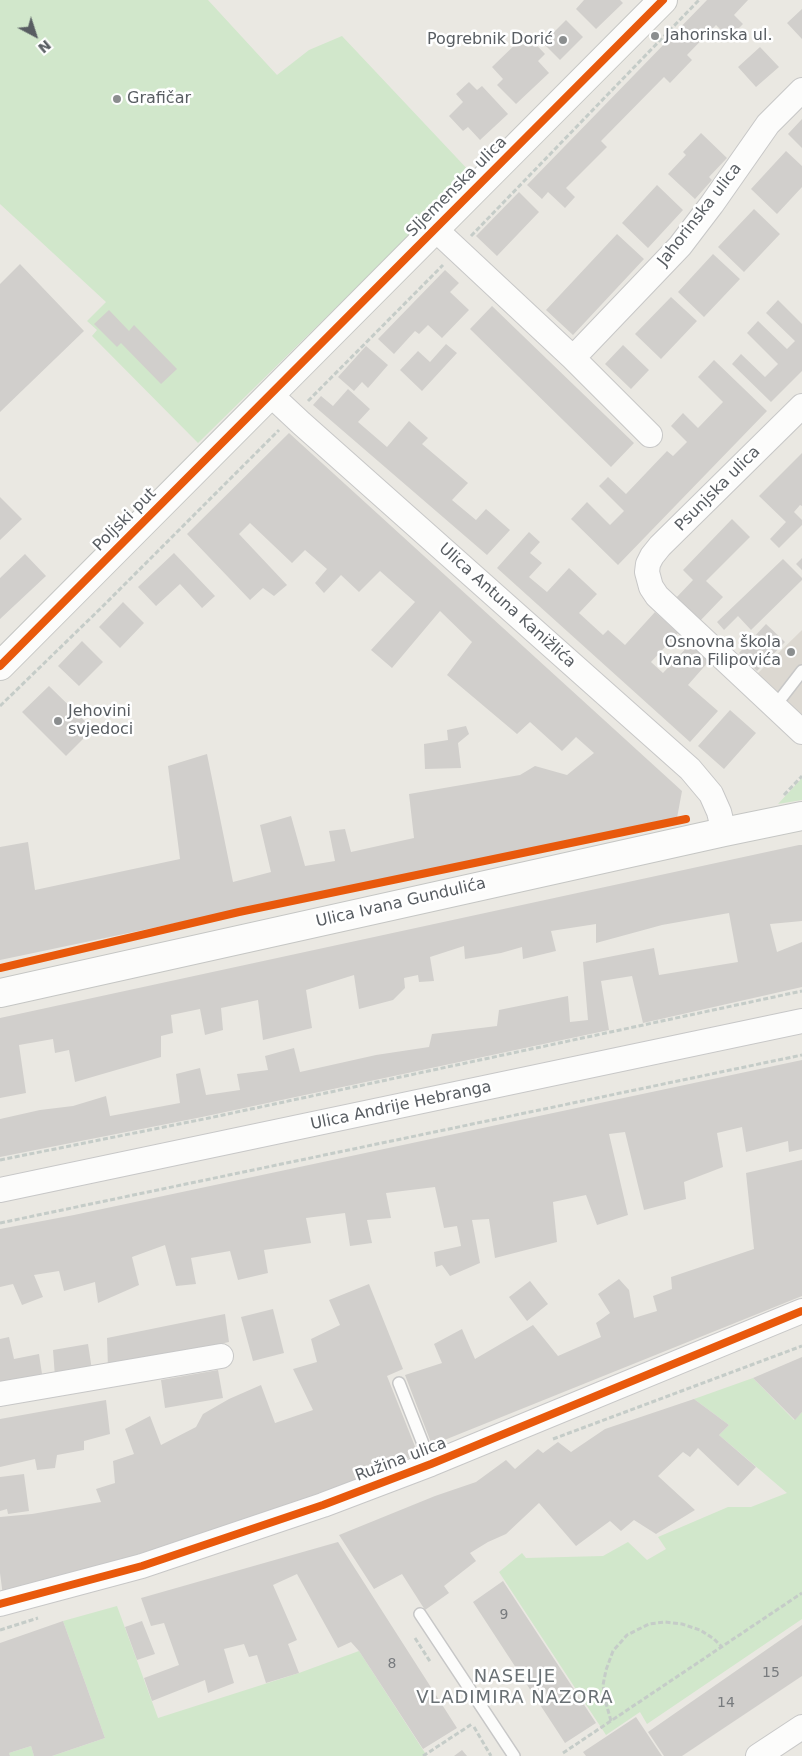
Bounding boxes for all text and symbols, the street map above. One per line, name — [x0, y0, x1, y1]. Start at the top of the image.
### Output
north arrow — [10, 10, 60, 60]
place label: Jahorinska ul. — [665, 26, 772, 46]
place label: Pogrebnik Dorić — [427, 30, 553, 50]
marker: Jahorinska ul. — [649, 30, 661, 42]
marker: Pogrebnik Dorić — [557, 34, 569, 46]
text: N — [35, 37, 54, 56]
place label: Grafičar — [127, 89, 191, 109]
marker: Grafičar — [111, 93, 123, 105]
street label: Sljemenska ulica — [403, 133, 511, 241]
street label: Jahorinska ulica — [654, 160, 746, 270]
street label: Psunjska ulica — [672, 443, 764, 535]
street label: Poljski put — [89, 484, 161, 556]
street label: Ulica Antuna Kanižlića — [435, 540, 579, 672]
place label: Osnovna škola Ivana Filipovića — [658, 633, 781, 671]
marker: Osnovna škola Ivana Filipovića — [785, 646, 797, 658]
place label: Jehovini svjedoci — [68, 702, 133, 740]
marker: Jehovini svjedoci — [52, 715, 64, 727]
street label: Ulica Ivana Gundulića — [314, 874, 488, 932]
street label: Ulica Andrije Hebranga — [309, 1077, 493, 1135]
street label: Ružina ulica — [353, 1434, 449, 1486]
house number: 9 — [500, 1607, 508, 1623]
house number: 8 — [388, 1656, 396, 1672]
house number: 15 — [762, 1665, 780, 1681]
district label: NASELJE VLADIMIRA NAZORA — [414, 1666, 616, 1708]
house number: 14 — [717, 1695, 735, 1711]

